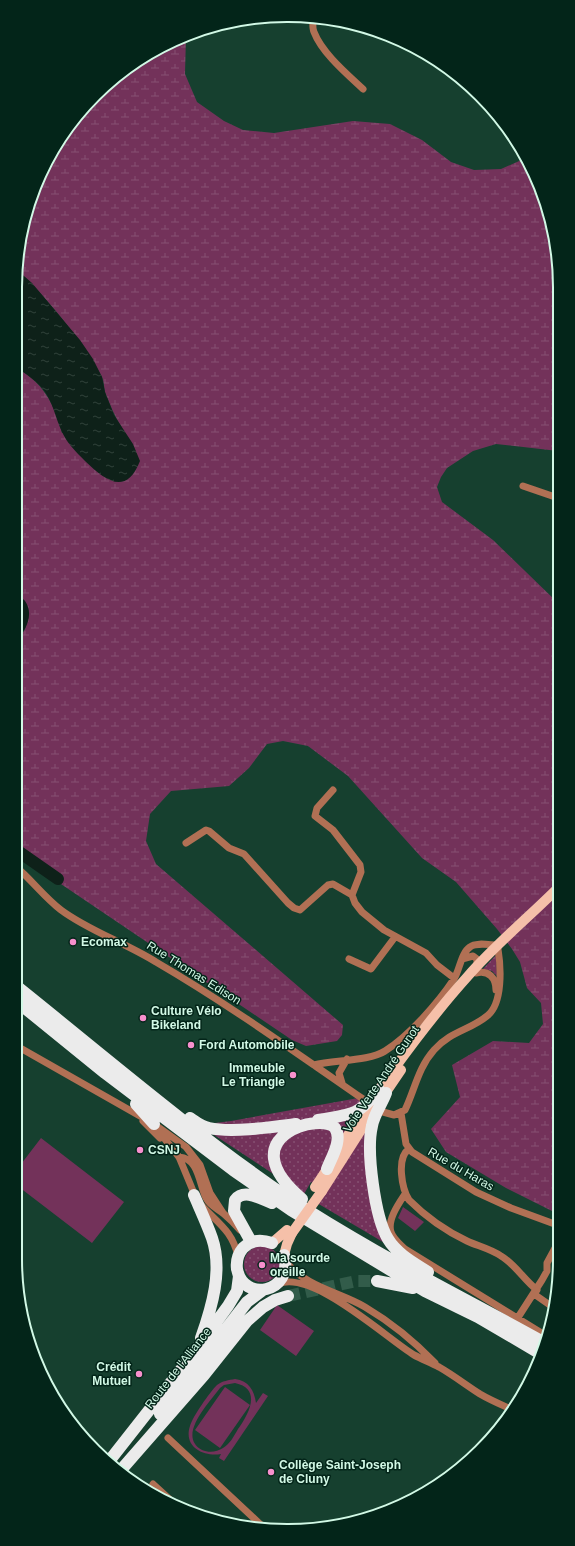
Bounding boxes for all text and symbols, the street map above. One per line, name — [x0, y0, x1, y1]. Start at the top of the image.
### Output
place label: Ecomax — [81, 935, 127, 949]
marker: Ecomax — [68, 937, 78, 947]
street label: Rue Thomas Edison — [144, 938, 244, 1008]
place label: Culture Vélo Bikeland — [151, 1004, 222, 1032]
marker: Culture Vélo Bikeland — [138, 1013, 148, 1023]
street label: Voie Verte André Gunot — [340, 1023, 422, 1135]
place label: Ford Automobile — [199, 1038, 295, 1052]
marker: Ford Automobile — [186, 1040, 196, 1050]
place label: Immeuble Le Triangle — [222, 1061, 285, 1089]
marker: Immeuble Le Triangle — [288, 1070, 298, 1080]
place label: CSNJ — [148, 1143, 180, 1157]
street label: Rue du Haras — [425, 1144, 497, 1194]
marker: CSNJ — [135, 1145, 145, 1155]
place label: Ma sourde oreille — [270, 1251, 330, 1279]
marker: Ma sourde oreille — [257, 1260, 267, 1270]
street label: Route de l'Alliance — [142, 1324, 214, 1411]
place label: Crédit Mutuel — [92, 1360, 131, 1388]
marker: Crédit Mutuel — [134, 1369, 144, 1379]
place label: Collège Saint-Joseph de Cluny — [279, 1458, 401, 1486]
marker: Collège Saint-Joseph de Cluny — [266, 1467, 276, 1477]

